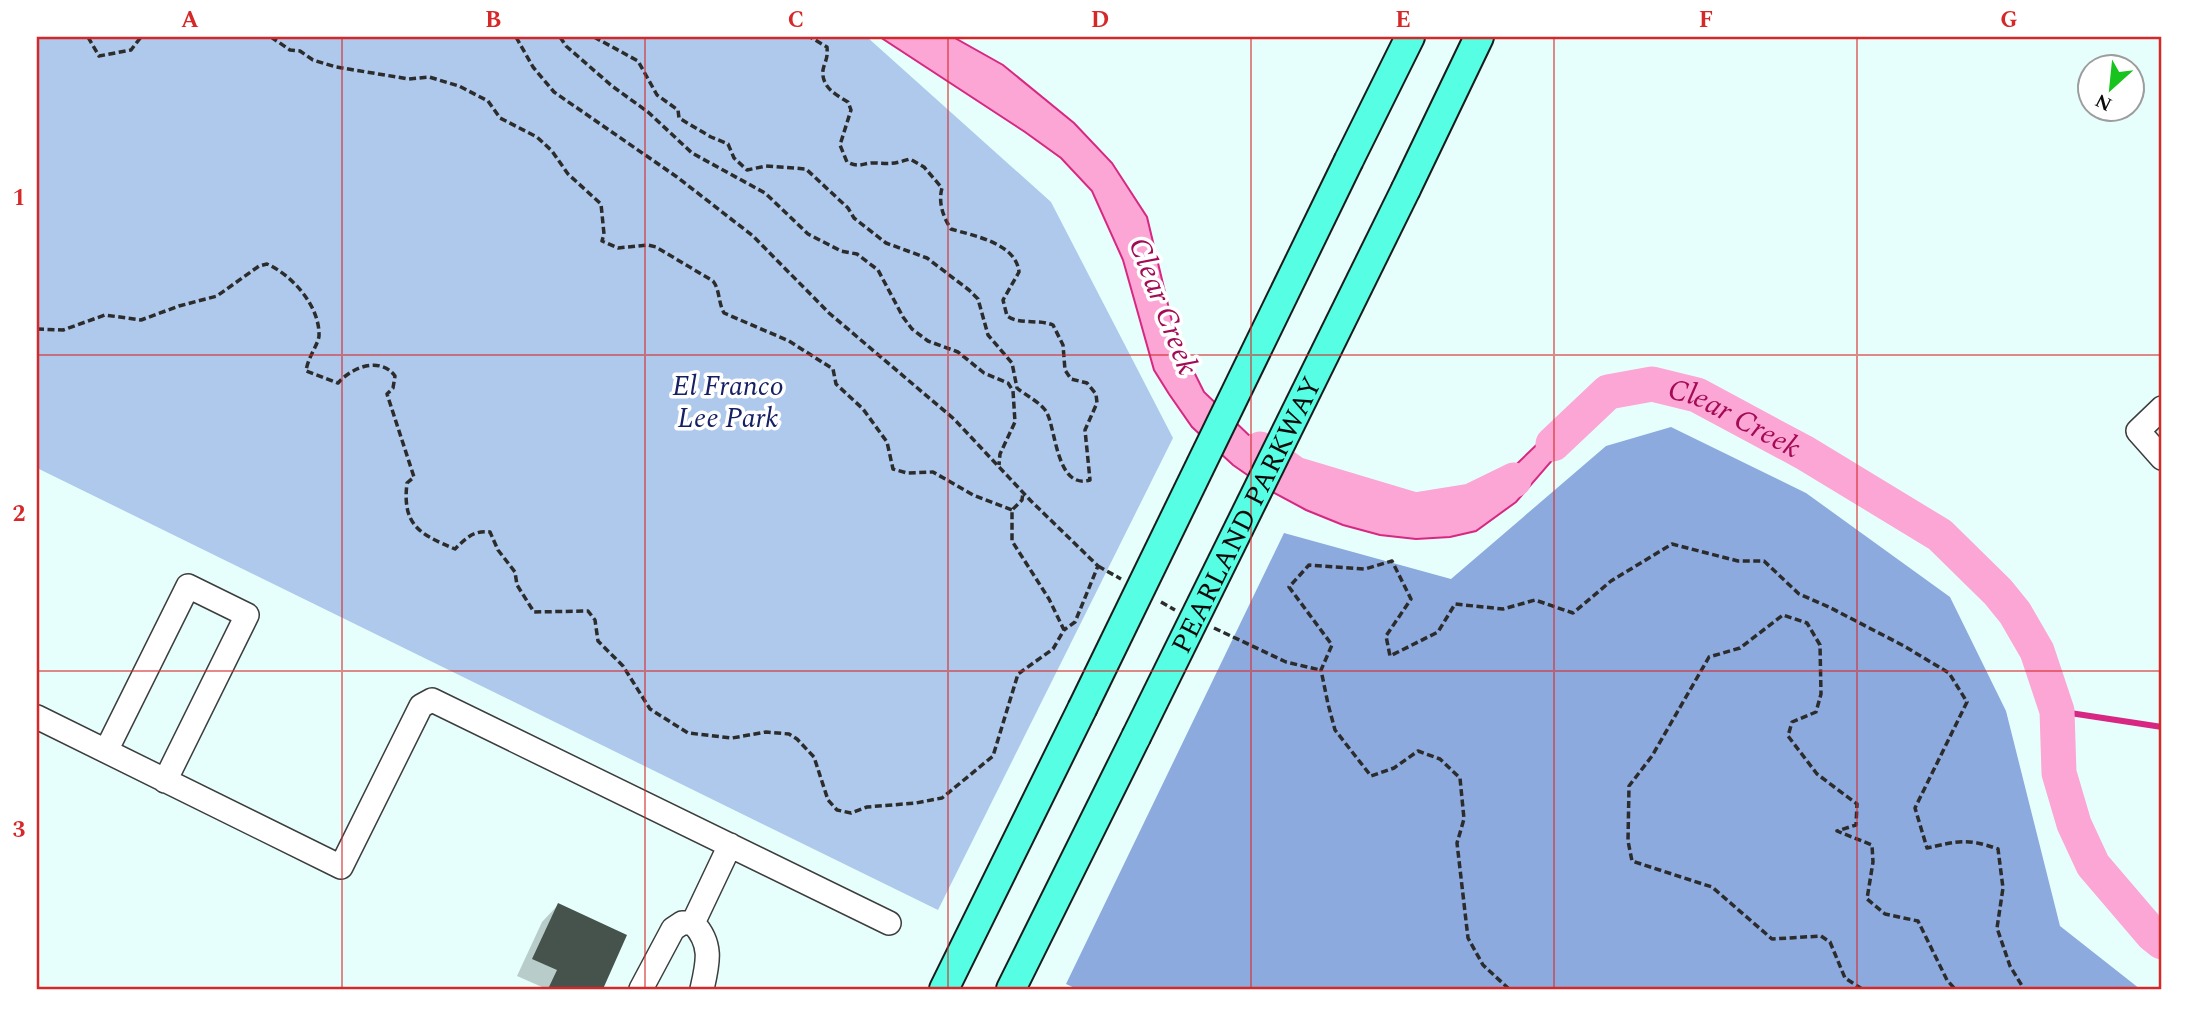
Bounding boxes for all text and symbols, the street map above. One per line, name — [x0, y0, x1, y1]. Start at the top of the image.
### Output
text: A — [181, 3, 199, 38]
text: B — [485, 3, 501, 38]
text: C — [788, 3, 804, 38]
text: D — [1091, 3, 1109, 38]
text: E — [1395, 3, 1411, 38]
text: F — [1699, 3, 1713, 38]
text: G — [2000, 3, 2018, 38]
north arrow — [2076, 52, 2146, 122]
text: N — [2090, 85, 2117, 118]
text: 1 — [13, 181, 25, 216]
water label: Clear Creek — [1116, 231, 1210, 382]
park label: El Franco Lee Park — [672, 365, 784, 440]
water label: Clear Creek — [1663, 367, 1809, 471]
street label: PEARLAND PARKWAY — [1160, 369, 1334, 661]
text: 2 — [13, 497, 26, 532]
text: 3 — [13, 813, 26, 848]

